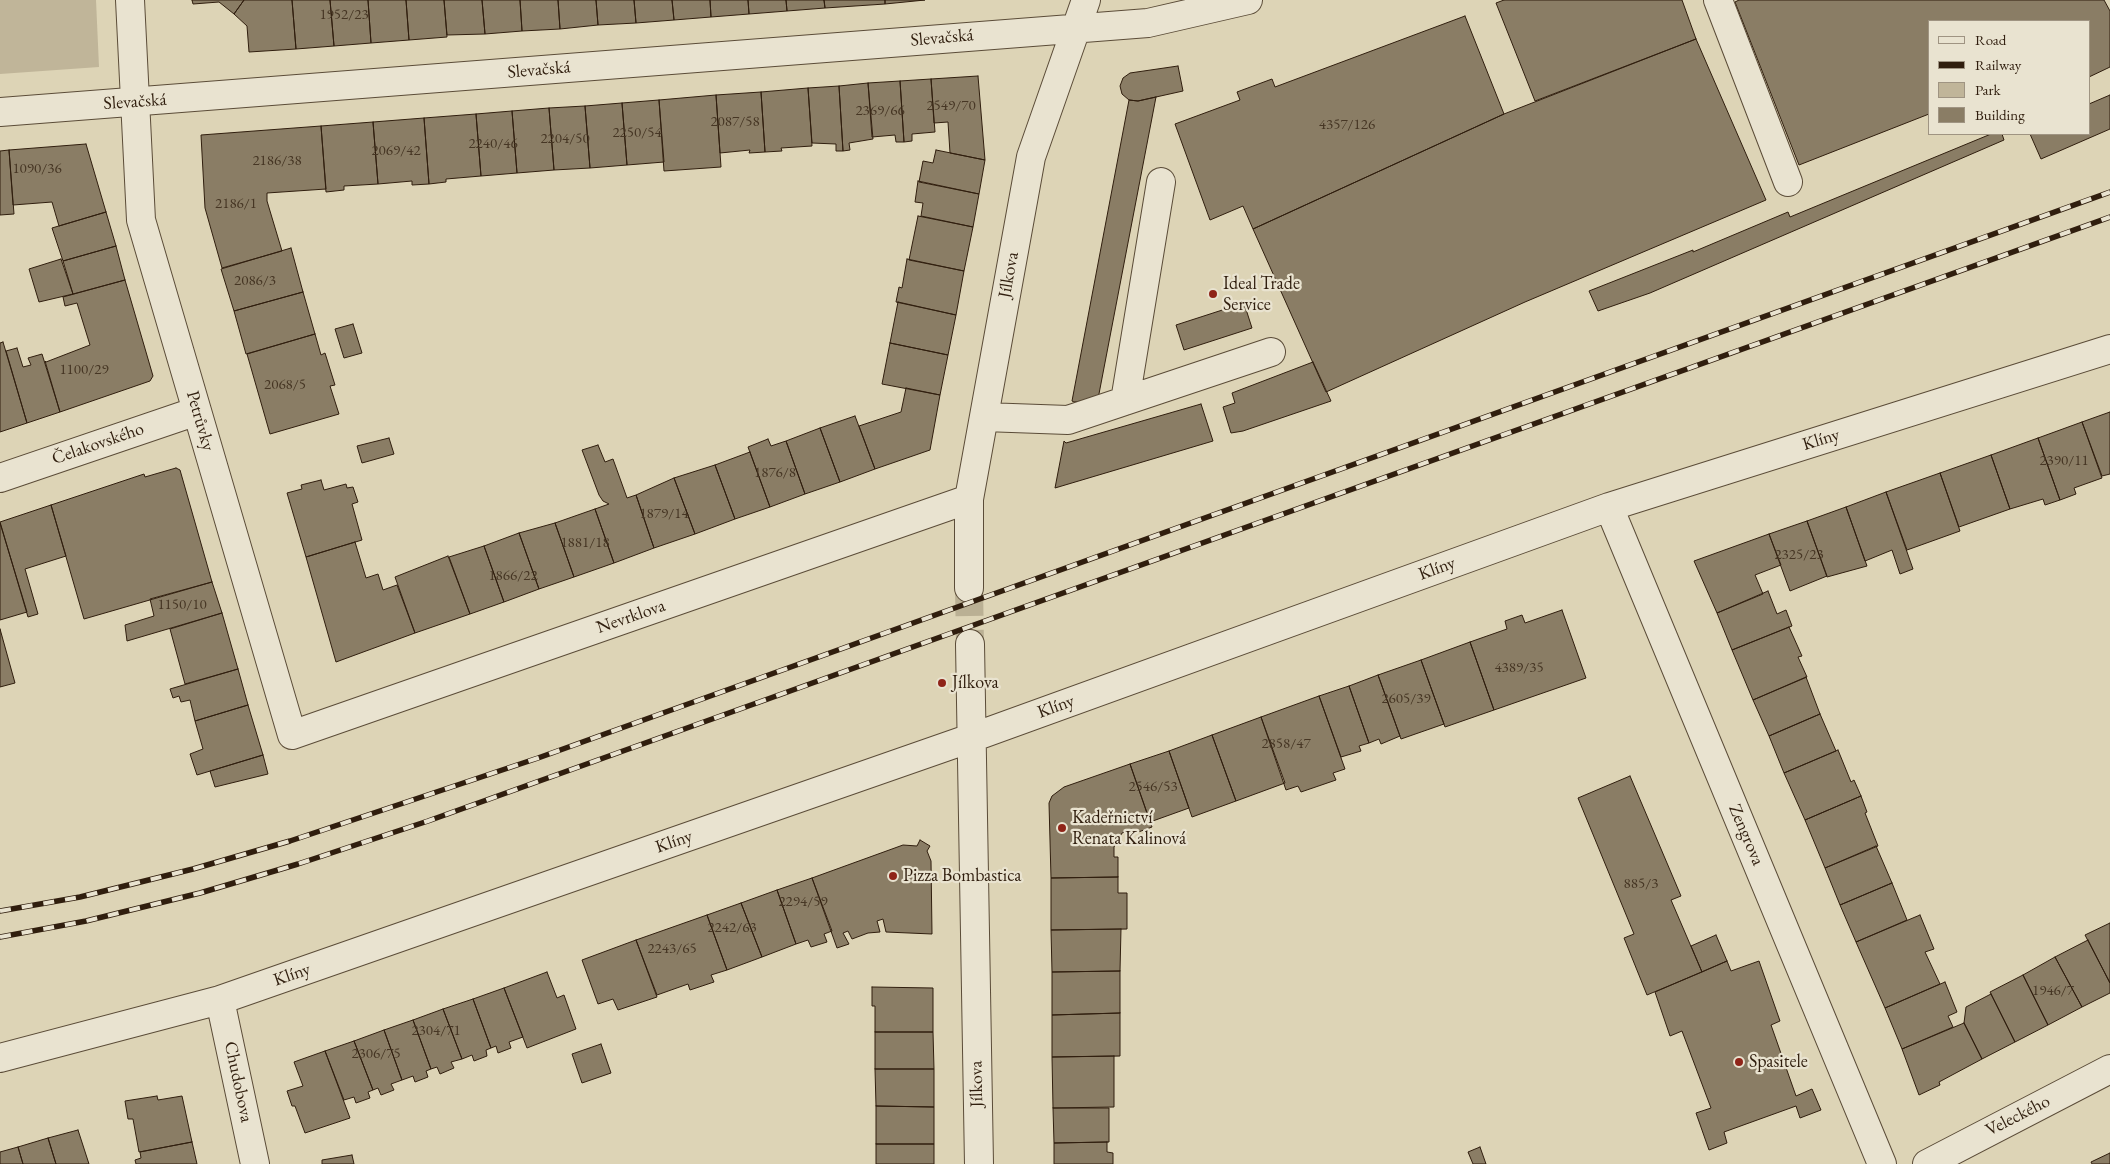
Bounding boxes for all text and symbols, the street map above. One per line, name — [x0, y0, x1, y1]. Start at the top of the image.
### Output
house number: 1952/23 — [319, 6, 369, 24]
legend — [1928, 20, 2090, 135]
street label: Slevačská — [910, 24, 974, 52]
text: Road — [1975, 30, 2006, 49]
text: Railway — [1975, 55, 2021, 74]
street label: Slevačská — [507, 56, 571, 84]
text: Park — [1975, 80, 2001, 99]
street label: Slevačská — [103, 89, 167, 115]
house number: 2549/70 — [926, 97, 976, 115]
house number: 2369/66 — [855, 102, 905, 120]
text: Building — [1975, 105, 2025, 124]
house number: 2087/58 — [710, 113, 760, 131]
house number: 4357/126 — [1319, 116, 1375, 134]
house number: 2250/54 — [612, 124, 662, 142]
house number: 2204/50 — [540, 130, 590, 148]
house number: 2240/46 — [468, 135, 518, 153]
house number: 2069/42 — [371, 142, 421, 160]
house number: 2186/38 — [252, 152, 302, 170]
house number: 1090/36 — [12, 160, 62, 178]
house number: 2186/1 — [215, 195, 257, 213]
street label: Jílkova — [994, 250, 1024, 300]
house number: 2086/3 — [234, 272, 276, 290]
place label: Ideal Trade Service — [1223, 273, 1300, 316]
marker: Ideal Trade Service — [1207, 288, 1219, 300]
house number: 1100/29 — [59, 361, 109, 379]
house number: 2068/5 — [264, 376, 306, 394]
street label: Petrůvky — [181, 389, 219, 453]
street label: Čelakovského — [49, 418, 147, 470]
street label: Klíny — [1800, 424, 1842, 456]
house number: 2390/11 — [2039, 452, 2089, 470]
house number: 1876/8 — [754, 464, 796, 482]
house number: 1879/14 — [639, 505, 689, 523]
house number: 1881/18 — [560, 534, 610, 552]
house number: 2325/23 — [1774, 546, 1824, 564]
street label: Klíny — [1416, 552, 1458, 586]
house number: 1866/22 — [488, 567, 538, 585]
street label: Nevrklova — [594, 595, 668, 639]
house number: 1150/10 — [157, 596, 207, 614]
house number: 4389/35 — [1494, 659, 1544, 677]
place label: Jílkova — [952, 672, 999, 694]
marker: Jílkova — [936, 677, 948, 689]
street label: Klíny — [1035, 690, 1077, 724]
house number: 2605/39 — [1381, 690, 1431, 708]
house number: 2858/47 — [1261, 735, 1311, 753]
house number: 2546/53 — [1128, 778, 1178, 796]
street label: Zengrova — [1723, 801, 1769, 869]
place label: Kadeřnictví Renata Kalinová — [1072, 807, 1186, 850]
marker: Kadeřnictví Renata Kalinová — [1056, 822, 1068, 834]
street label: Klíny — [653, 826, 695, 858]
place label: Pizza Bombastica — [903, 865, 1021, 887]
marker: Pizza Bombastica — [887, 870, 899, 882]
house number: 885/3 — [1624, 875, 1658, 893]
house number: 2294/59 — [778, 893, 828, 911]
house number: 2242/63 — [707, 919, 757, 937]
house number: 2243/65 — [647, 940, 697, 958]
street label: Klíny — [271, 959, 313, 991]
house number: 1946/7 — [2032, 982, 2074, 1000]
house number: 2304/71 — [411, 1022, 461, 1040]
street label: Chudobova — [219, 1040, 257, 1124]
house number: 2306/75 — [351, 1045, 401, 1063]
place label: Spasitele — [1749, 1051, 1808, 1073]
marker: Spasitele — [1733, 1056, 1745, 1068]
street label: Jílkova — [966, 1060, 988, 1108]
street label: Veleckého — [1982, 1091, 2054, 1141]

